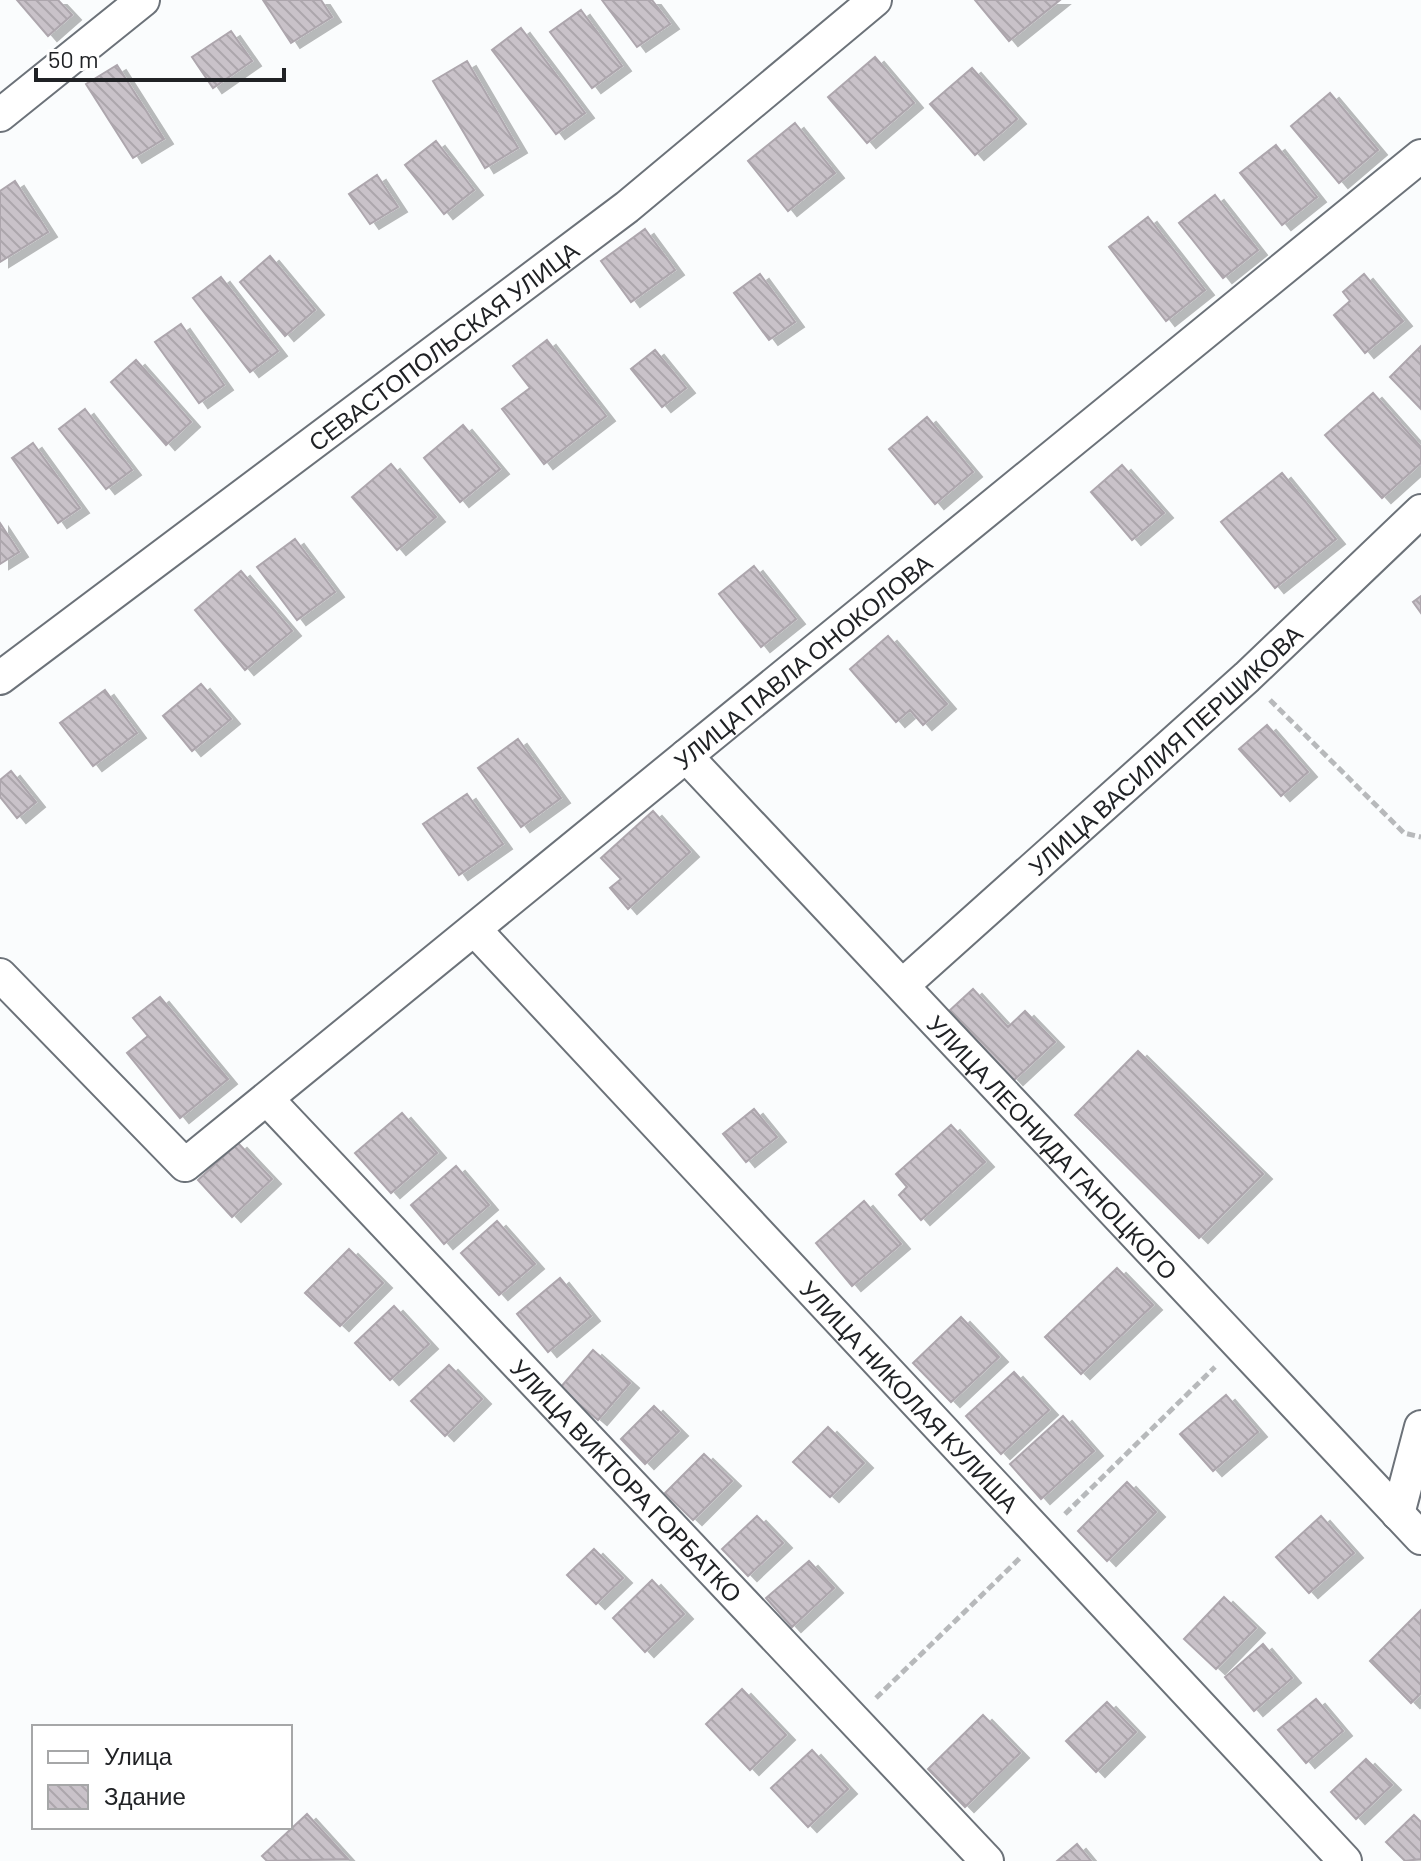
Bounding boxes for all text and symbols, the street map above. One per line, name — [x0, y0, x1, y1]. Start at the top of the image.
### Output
scale bar — [36, 32, 284, 82]
text: 50 m — [48, 44, 99, 73]
street label: СЕВАСТОПОЛЬСКАЯ УЛИЦА — [302, 234, 584, 456]
street label: УЛИЦА ПАВЛА ОНОКОЛОВА — [668, 547, 937, 775]
street label: УЛИЦА ВАСИЛИЯ ПЕРШИКОВА — [1022, 618, 1307, 881]
street label: УЛИЦА ЛЕОНИДА ГАНОЦКОГО — [922, 1008, 1184, 1285]
street label: УЛИЦА НИКОЛАЯ КУЛИША — [795, 1274, 1025, 1518]
street label: УЛИЦА ВИКТОРА ГОРБАТКО — [505, 1352, 749, 1607]
legend — [32, 1725, 292, 1829]
text: Улица — [104, 1741, 173, 1770]
text: Здание — [104, 1781, 186, 1810]

